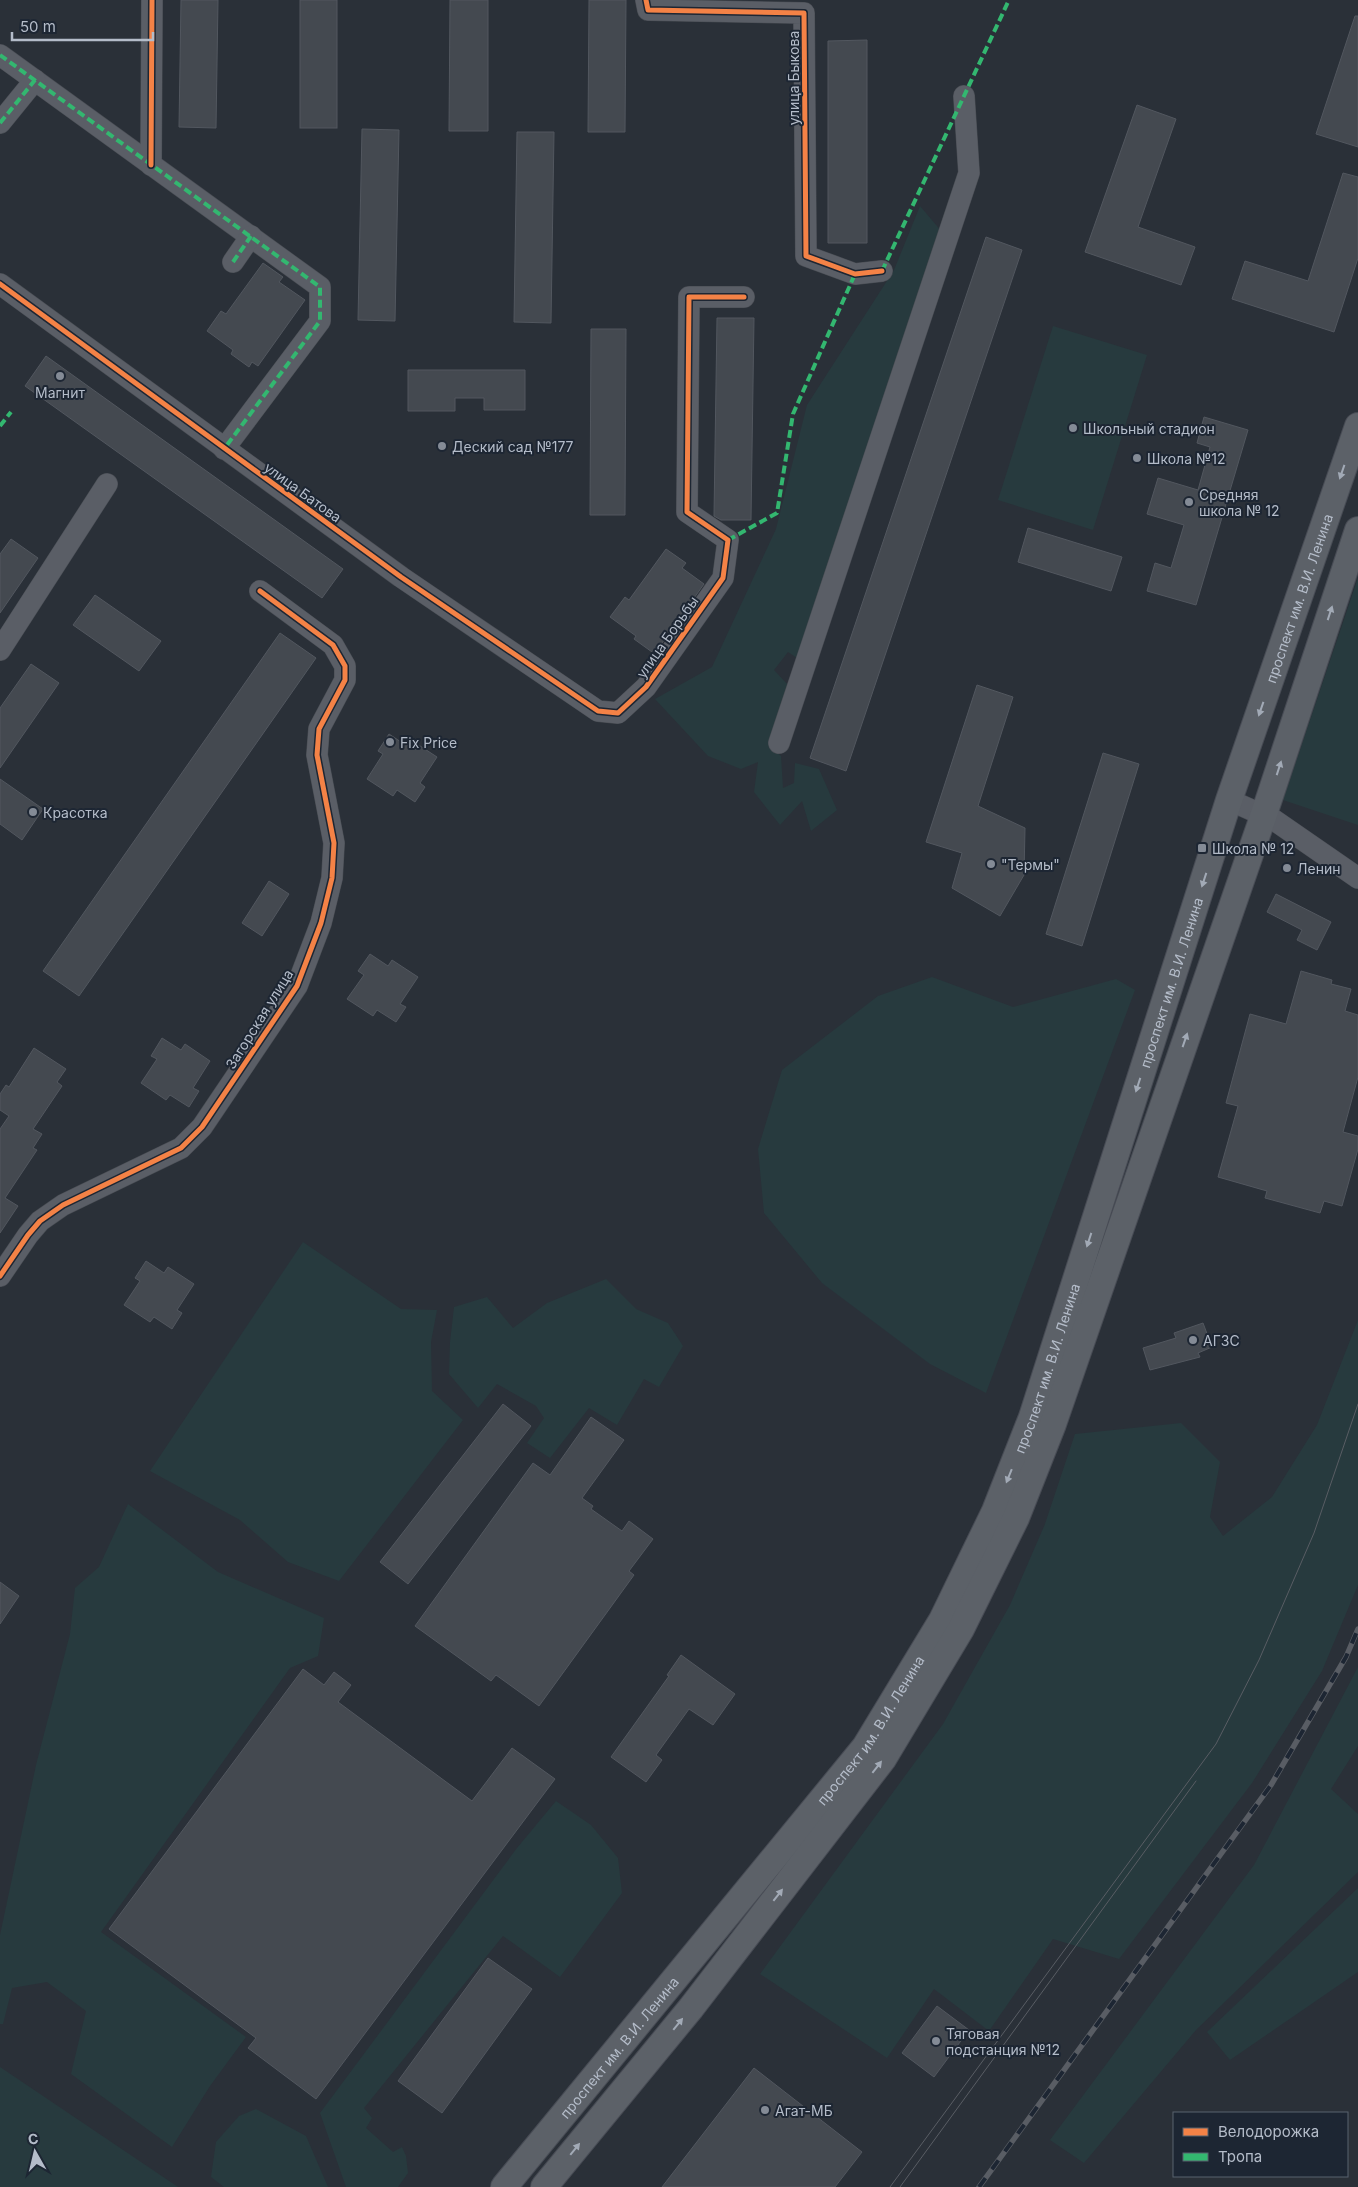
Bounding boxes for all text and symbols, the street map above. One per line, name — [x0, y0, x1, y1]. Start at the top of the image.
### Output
scale bar — [12, 10, 154, 42]
text: 50 m — [20, 17, 56, 36]
street label: улица Быкова — [785, 31, 802, 125]
marker: Магнит — [54, 370, 66, 382]
place label: Магнит — [35, 384, 85, 401]
place label: Школьный стадион — [1083, 420, 1215, 437]
marker: Школьный стадион — [1067, 422, 1079, 434]
place label: Деский сад №177 — [452, 438, 574, 455]
marker: Деский сад №177 — [436, 440, 448, 452]
place label: Школа №12 — [1147, 450, 1225, 467]
marker: Школа №12 — [1131, 452, 1143, 464]
street label: улица Батова — [261, 458, 345, 526]
one-way arrow — [1338, 465, 1345, 480]
place label: Средняя школа № 12 — [1199, 486, 1280, 519]
marker: Средняя школа № 12 — [1183, 496, 1195, 508]
street label: проспект им. В.И. Ленина — [1262, 511, 1336, 685]
street label: улица Борьбы — [632, 593, 702, 681]
one-way arrow — [1327, 606, 1334, 621]
one-way arrow — [1256, 701, 1264, 716]
place label: Fix Price — [400, 734, 457, 751]
marker: Fix Price — [384, 736, 396, 748]
one-way arrow — [1276, 760, 1283, 775]
place label: Красотка — [43, 804, 108, 821]
marker: Красотка — [27, 806, 39, 818]
place label: Школа № 12 — [1212, 840, 1294, 857]
marker: Школа № 12 — [1196, 842, 1208, 854]
place label: "Термы" — [1001, 856, 1060, 873]
marker: "Термы" — [985, 858, 997, 870]
place label: Ленин — [1297, 860, 1340, 877]
marker: Ленин — [1281, 862, 1293, 874]
one-way arrow — [1200, 873, 1208, 888]
street label: проспект им. В.И. Ленина — [1136, 895, 1206, 1070]
street label: Загорская улица — [222, 966, 296, 1072]
one-way arrow — [1182, 1032, 1190, 1047]
one-way arrow — [1134, 1077, 1142, 1092]
one-way arrow — [1085, 1232, 1092, 1247]
street label: проспект им. В.И. Ленина — [1010, 1281, 1083, 1455]
place label: АГЗС — [1203, 1332, 1240, 1349]
marker: АГЗС — [1187, 1334, 1199, 1346]
one-way arrow — [1005, 1469, 1013, 1484]
street label: проспект им. В.И. Ленина — [813, 1652, 927, 1808]
one-way arrow — [872, 1761, 883, 1774]
one-way arrow — [772, 1889, 783, 1902]
street label: проспект им. В.И. Ленина — [556, 1973, 682, 2121]
one-way arrow — [672, 2017, 683, 2030]
place label: Тяговая подстанция №12 — [946, 2025, 1060, 2058]
marker: Тяговая подстанция №12 — [930, 2035, 942, 2047]
place label: Агат-МБ — [775, 2102, 833, 2119]
marker: Агат-МБ — [759, 2104, 771, 2116]
legend — [1173, 2112, 1348, 2177]
text: Велодорожка — [1218, 2122, 1319, 2141]
north arrow — [10, 2127, 60, 2177]
text: С — [27, 2129, 39, 2148]
one-way arrow — [569, 2143, 580, 2156]
text: Тропа — [1218, 2147, 1262, 2166]

